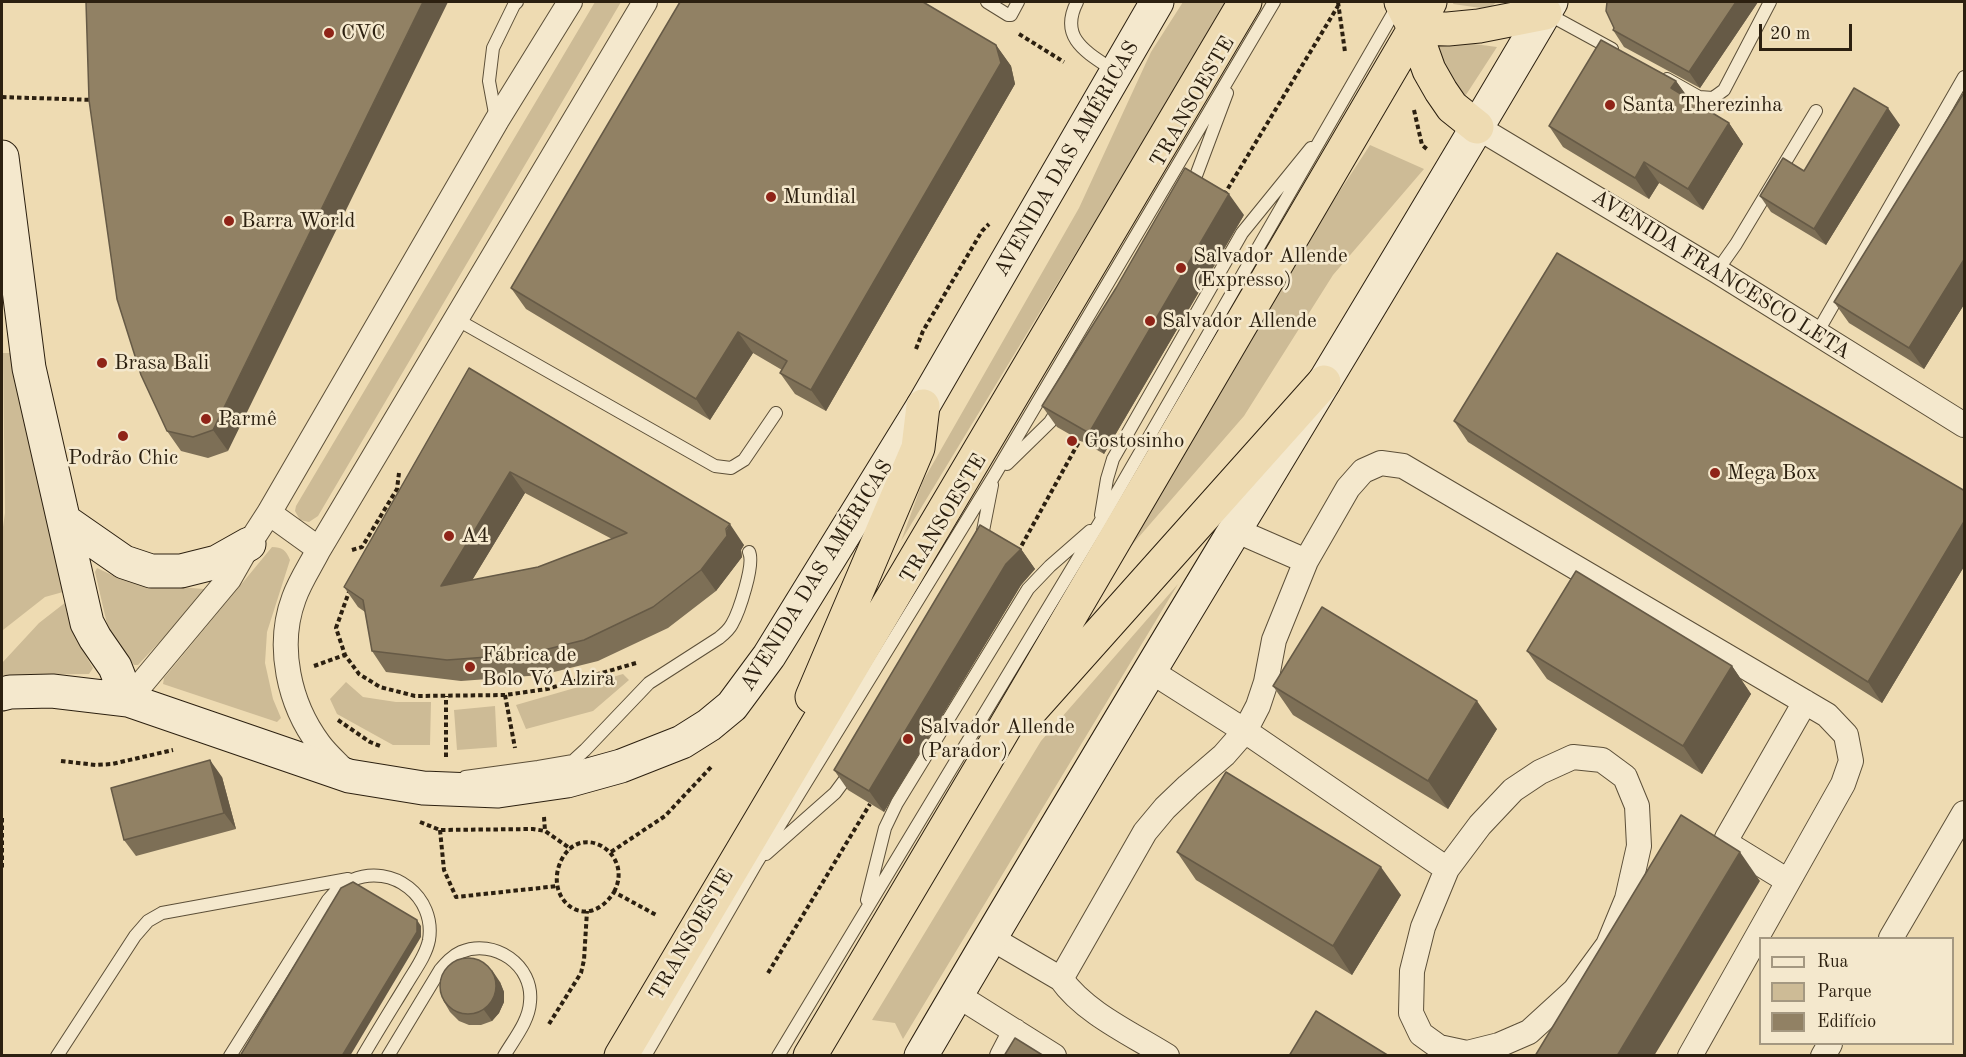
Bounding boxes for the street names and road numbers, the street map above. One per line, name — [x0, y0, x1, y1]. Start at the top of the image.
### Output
street label: TRANSOESTE — [1145, 32, 1241, 172]
street label: AVENIDA DAS AMÉRICAS — [989, 37, 1145, 281]
street label: AVENIDA FRANCESCO LETA — [1587, 185, 1855, 365]
street label: TRANSOESTE — [895, 450, 993, 588]
street label: AVENIDA DAS AMÉRICAS — [735, 456, 899, 696]
street label: TRANSOESTE — [644, 865, 740, 1005]

